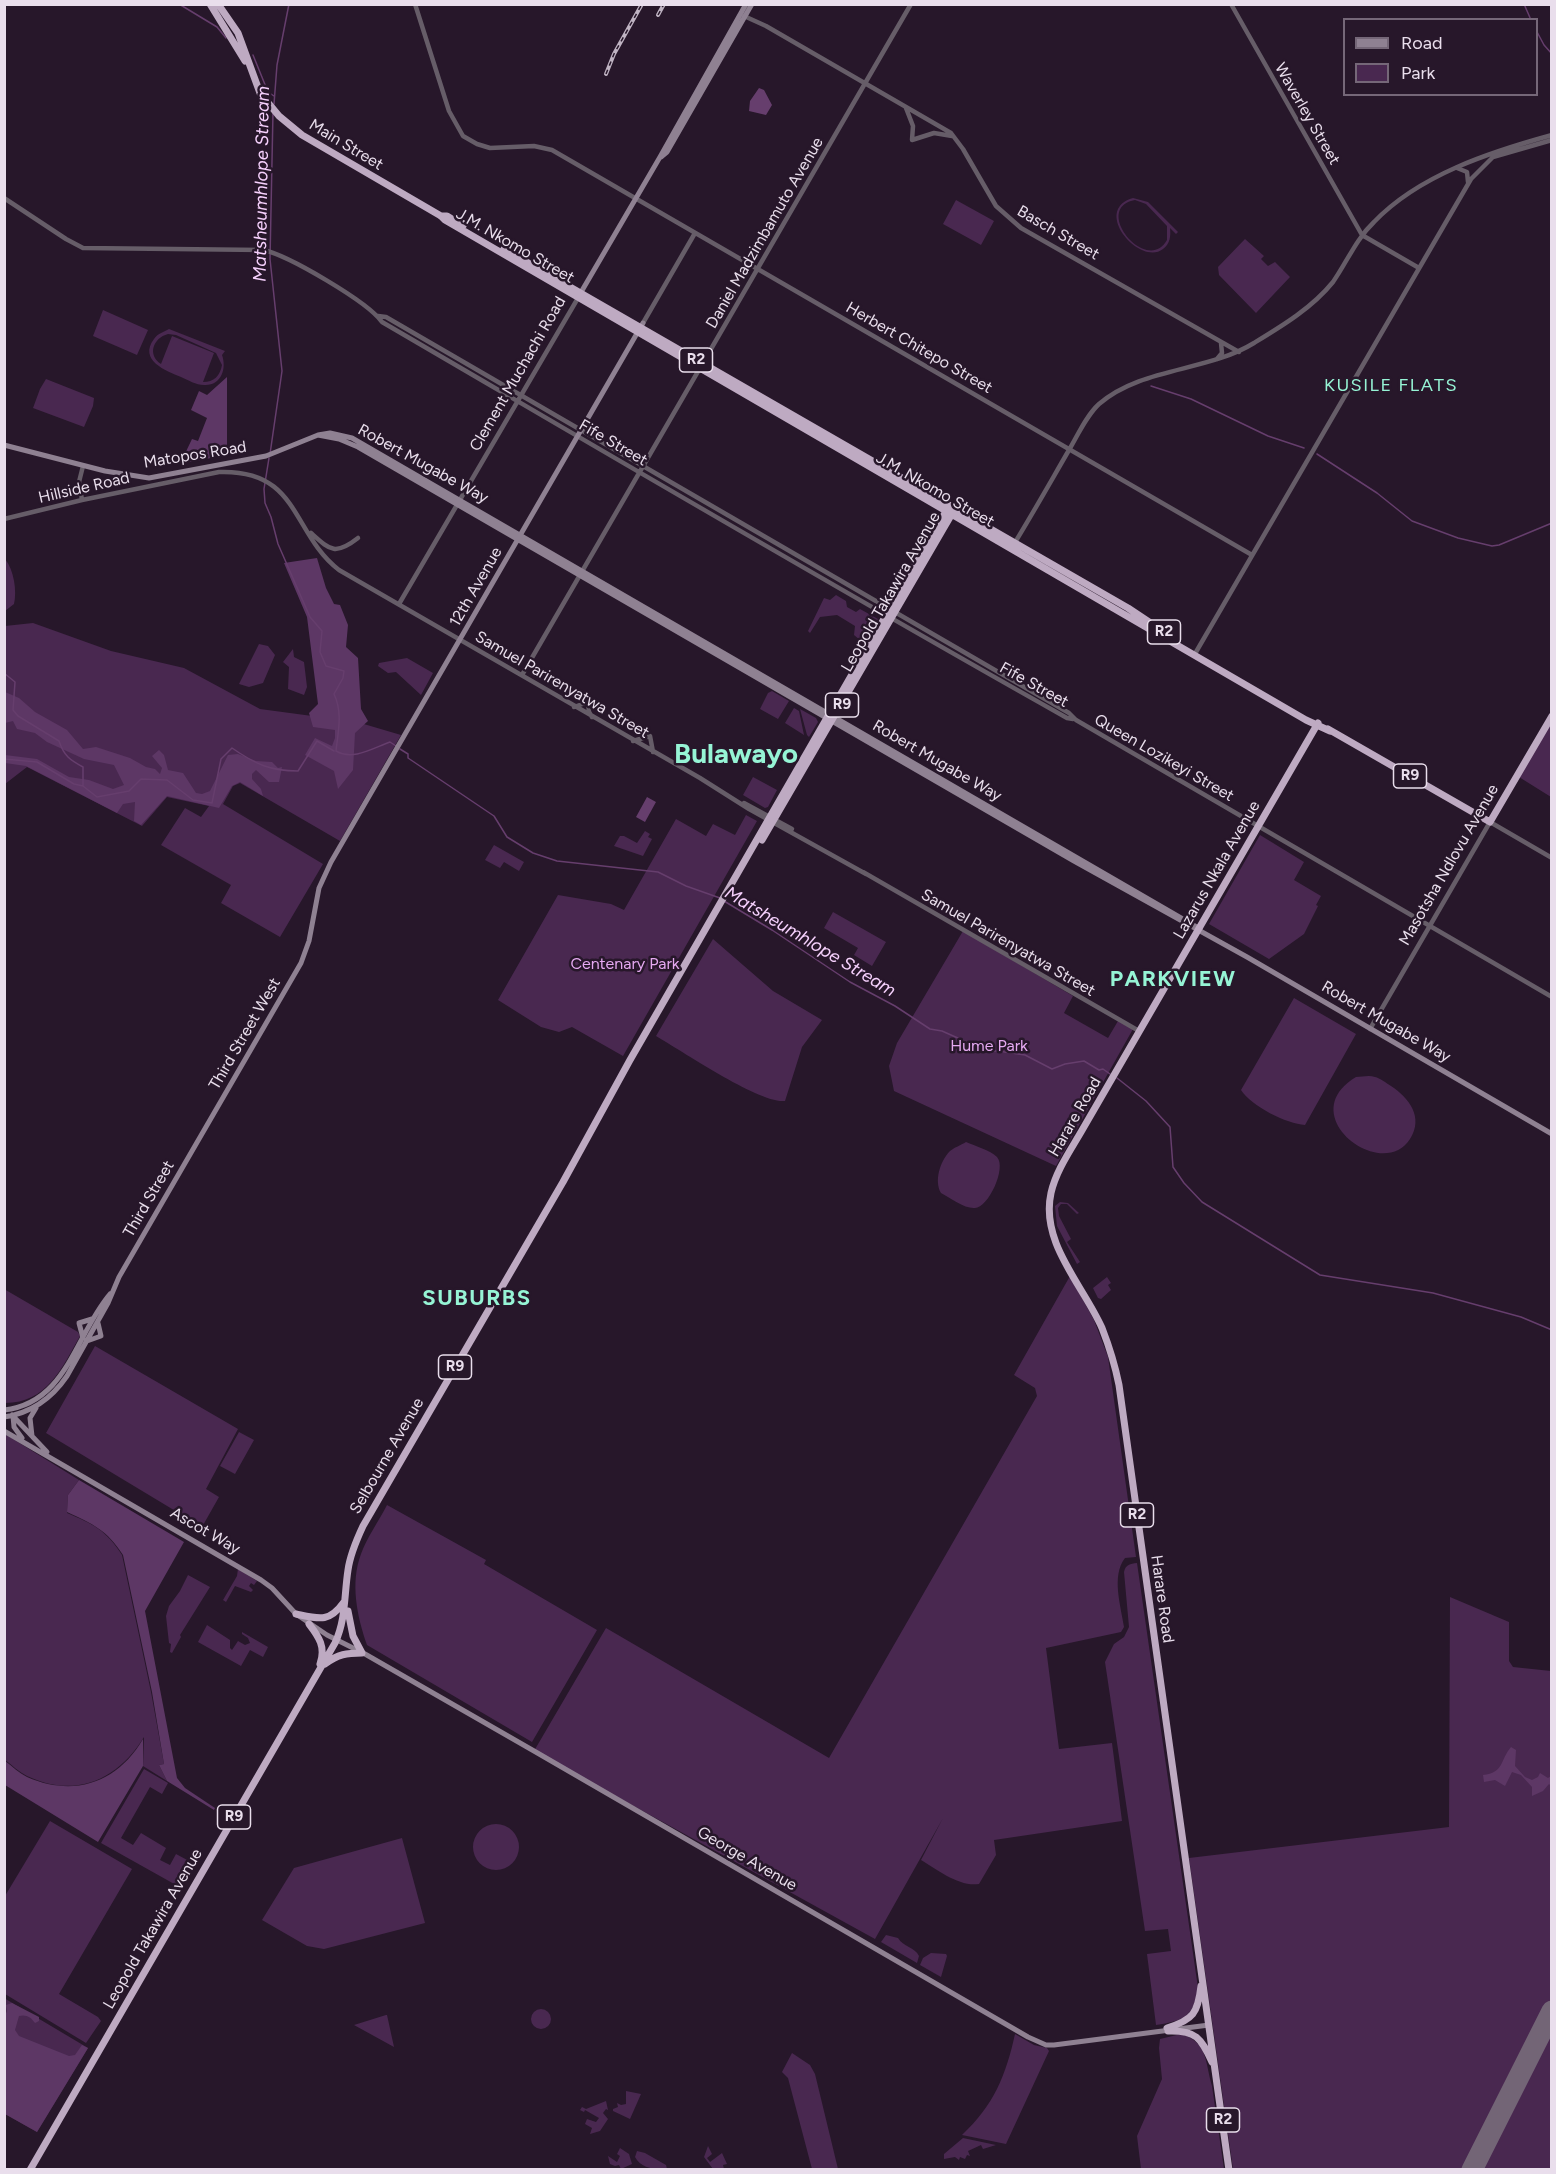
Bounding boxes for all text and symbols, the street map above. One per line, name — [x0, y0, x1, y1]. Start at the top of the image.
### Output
legend — [1343, 18, 1538, 96]
text: Road — [1401, 32, 1442, 54]
street label: Waverley Street — [1270, 60, 1344, 168]
text: Park — [1401, 62, 1435, 84]
water label: Matsheumhlope Stream — [249, 86, 275, 282]
street label: Main Street — [305, 115, 387, 175]
street label: Daniel Madzimbamuto Avenue — [702, 134, 828, 332]
street label: Basch Street — [1013, 202, 1103, 264]
street label: J.M. Nkomo Street — [452, 204, 578, 288]
street label: Clement Muchachi Road — [466, 293, 570, 455]
street label: Herbert Chitepo Street — [842, 298, 996, 398]
road number: R2 — [680, 348, 712, 372]
district label: KUSILE FLATS — [1324, 375, 1458, 397]
street label: Fife Street — [575, 416, 651, 470]
street label: Robert Mugabe Way — [354, 420, 492, 508]
street label: Matopos Road — [142, 437, 248, 473]
street label: J.M. Nkomo Street — [872, 448, 998, 532]
street label: Hillside Road — [37, 468, 131, 508]
street label: Leopold Takawira Avenue — [837, 509, 945, 675]
street label: 12th Avenue — [446, 544, 506, 630]
road number: R2 — [1148, 620, 1180, 644]
street label: Samuel Parirenyatwa Street — [472, 627, 652, 743]
street label: Fife Street — [996, 658, 1072, 712]
road number: R9 — [826, 693, 858, 717]
street label: Queen Lozikeyi Street — [1091, 710, 1237, 806]
street label: Robert Mugabe Way — [869, 716, 1005, 806]
district label: Bulawayo — [674, 738, 798, 772]
road number: R9 — [1394, 764, 1426, 788]
street label: Masotsha Ndlovu Avenue — [1395, 781, 1503, 949]
street label: Lazarus Nkala Avenue — [1170, 798, 1264, 942]
water label: Matsheumhlope Stream — [721, 882, 899, 1002]
street label: Samuel Parirenyatwa Street — [918, 885, 1098, 1001]
park label: Centenary Park — [570, 954, 680, 974]
district label: PARKVIEW — [1110, 967, 1236, 993]
street label: Third Street West — [205, 975, 285, 1093]
street label: Robert Mugabe Way — [1318, 977, 1454, 1067]
park label: Hume Park — [950, 1036, 1028, 1056]
street label: Harare Road — [1045, 1074, 1105, 1160]
street label: Third Street — [119, 1157, 179, 1241]
district label: SUBURBS — [422, 1286, 532, 1312]
road number: R9 — [438, 1355, 472, 1379]
street label: Selbourne Avenue — [346, 1395, 428, 1517]
street label: Ascot Way — [167, 1503, 243, 1559]
road number: R2 — [1120, 1503, 1154, 1527]
street label: Harare Road — [1146, 1554, 1178, 1644]
road number: R9 — [218, 1805, 250, 1829]
street label: George Avenue — [694, 1823, 800, 1895]
street label: Leopold Takawira Avenue — [99, 1846, 207, 2012]
road number: R2 — [1206, 2108, 1240, 2132]

